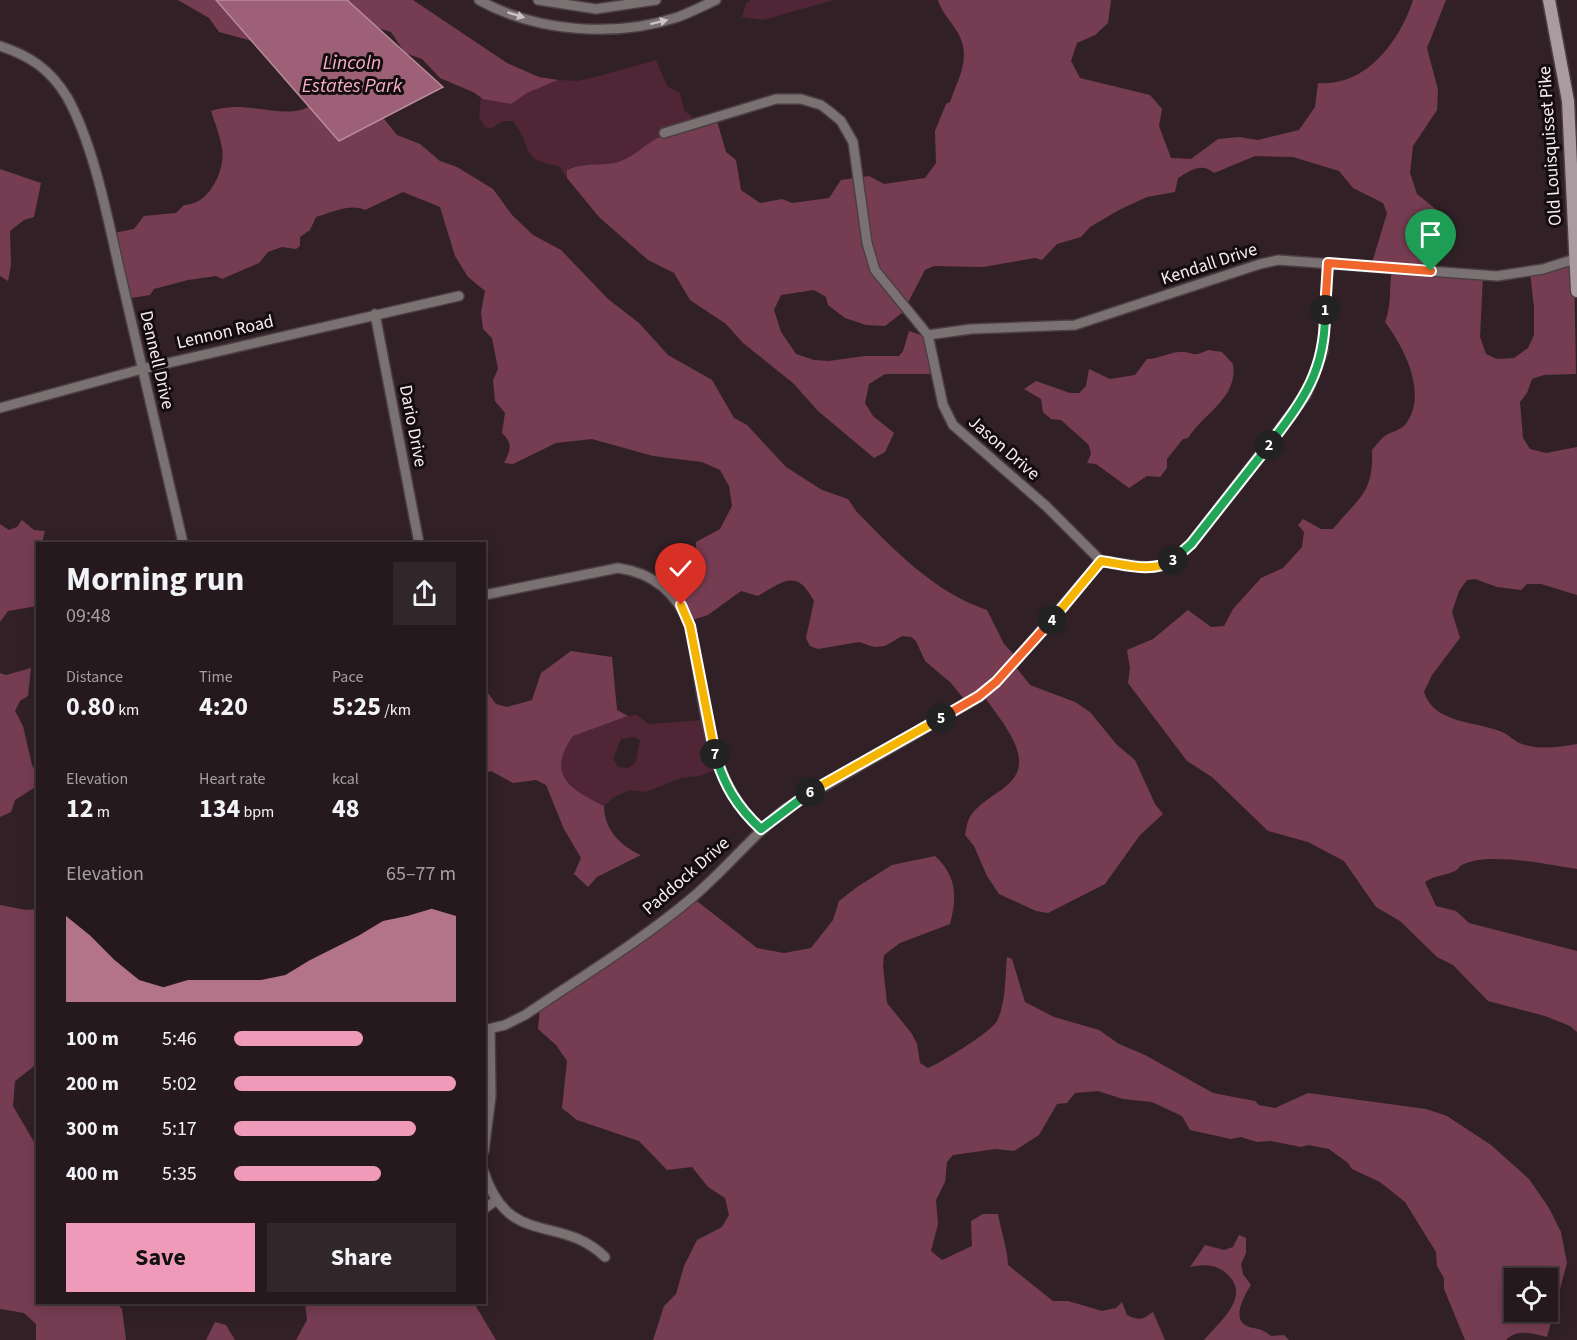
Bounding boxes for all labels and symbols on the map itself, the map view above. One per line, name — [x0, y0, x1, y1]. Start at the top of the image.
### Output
one-way arrow — [507, 11, 525, 20]
one-way arrow — [649, 16, 668, 26]
water label: Lincoln Estates Park — [302, 49, 403, 100]
street label: Old Louisquisset Pike — [1532, 65, 1568, 227]
pin — [1405, 209, 1456, 271]
street label: Kendall Drive — [1158, 237, 1260, 291]
pin: 1 — [1310, 295, 1340, 325]
street label: Dennell Drive — [134, 308, 180, 412]
street label: Lennon Road — [174, 309, 276, 355]
street label: Dario Drive — [393, 383, 433, 469]
street label: Jason Drive — [963, 410, 1045, 486]
pin: 2 — [1254, 430, 1284, 460]
pin — [655, 543, 706, 605]
pin: 3 — [1158, 545, 1188, 575]
pin: 4 — [1037, 605, 1067, 635]
pin: 5 — [926, 703, 956, 733]
pin: 7 — [700, 739, 730, 769]
pin: 6 — [795, 777, 825, 807]
street label: Paddock Drive — [637, 831, 735, 921]

